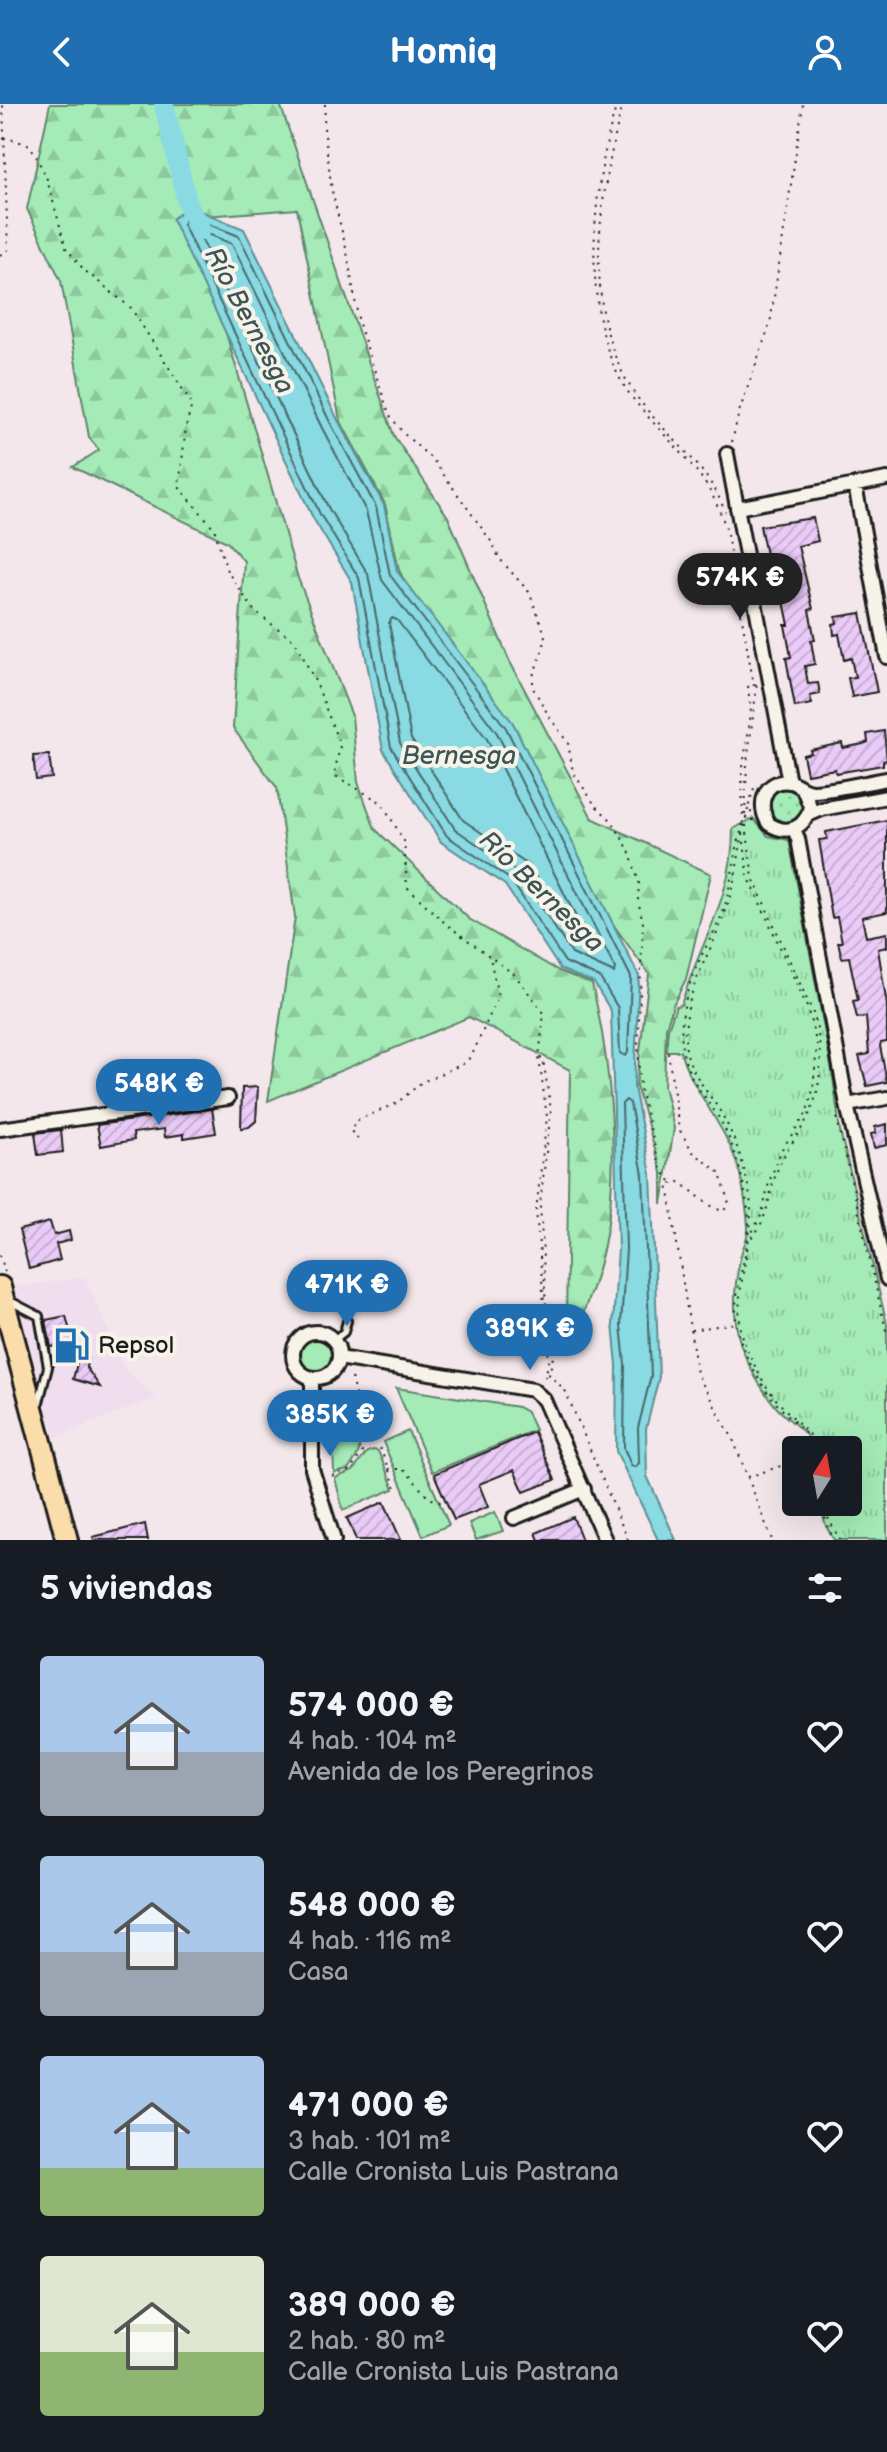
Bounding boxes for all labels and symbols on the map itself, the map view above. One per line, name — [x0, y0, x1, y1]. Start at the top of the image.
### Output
water label: Río Bernesga — [197, 242, 300, 399]
pin: 574K € — [675, 553, 805, 621]
water label: Bernesga — [402, 741, 516, 772]
water label: Río Bernesga — [472, 825, 610, 959]
pin: 548K € — [94, 1059, 224, 1127]
pin: 471K € — [282, 1260, 412, 1328]
pin: 389K € — [465, 1304, 595, 1372]
fuel station icon: Repsol — [53, 1326, 91, 1364]
place label: Repsol — [98, 1331, 174, 1360]
pin: 385K € — [265, 1390, 395, 1458]
north arrow — [782, 1436, 862, 1516]

